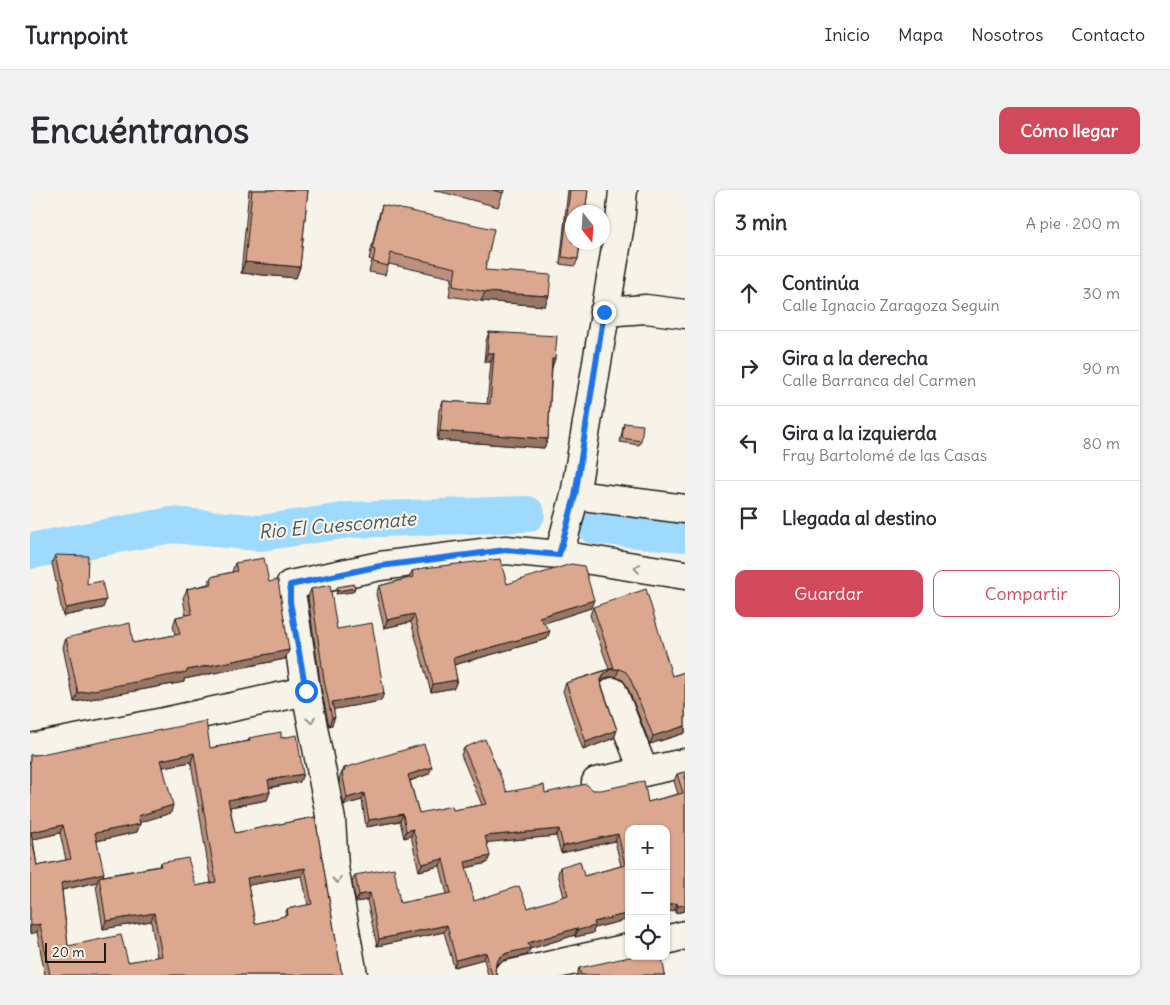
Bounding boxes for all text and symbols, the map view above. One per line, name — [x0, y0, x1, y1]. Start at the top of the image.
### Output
text: Turnpoint — [25, 20, 128, 50]
text: Inicio — [824, 23, 870, 46]
text: Mapa — [898, 23, 943, 46]
text: Nosotros — [971, 23, 1043, 46]
text: Contacto — [1071, 23, 1145, 46]
button: Cómo llegar — [999, 107, 1140, 154]
text: Encuéntranos — [30, 108, 249, 152]
north arrow — [565, 205, 610, 250]
text: 3 min — [735, 209, 787, 236]
text: A pie · 200 m — [1026, 213, 1120, 233]
text: Continúa — [782, 271, 859, 295]
icon: ahead — [735, 279, 763, 307]
text: 30 m — [1083, 283, 1120, 303]
text: Calle Ignacio Zaragoza Seguin — [782, 295, 1000, 315]
route end — [593, 301, 616, 324]
text: Gira a la derecha — [782, 346, 928, 370]
icon: right — [735, 354, 763, 382]
text: 90 m — [1082, 358, 1120, 378]
text: Calle Barranca del Carmen — [782, 370, 976, 390]
text: Gira a la izquierda — [782, 421, 937, 445]
icon: left — [735, 429, 763, 457]
text: 80 m — [1082, 433, 1120, 453]
text: Fray Bartolomé de las Casas — [782, 445, 987, 465]
icon: arrive — [735, 504, 763, 532]
water label: Rio El Cuescomate — [257, 506, 418, 544]
text: Llegada al destino — [782, 506, 937, 530]
one-way arrow — [633, 563, 641, 573]
button: Guardar — [735, 570, 923, 617]
button: Compartir — [933, 570, 1120, 617]
route start — [295, 680, 318, 703]
one-way arrow — [305, 715, 316, 724]
map controls — [625, 825, 670, 960]
button: + — [625, 825, 670, 870]
button: − — [625, 870, 670, 915]
one-way arrow — [331, 875, 341, 884]
button: locate — [625, 915, 670, 960]
scale bar — [45, 940, 106, 963]
text: 20 m — [52, 943, 85, 961]

